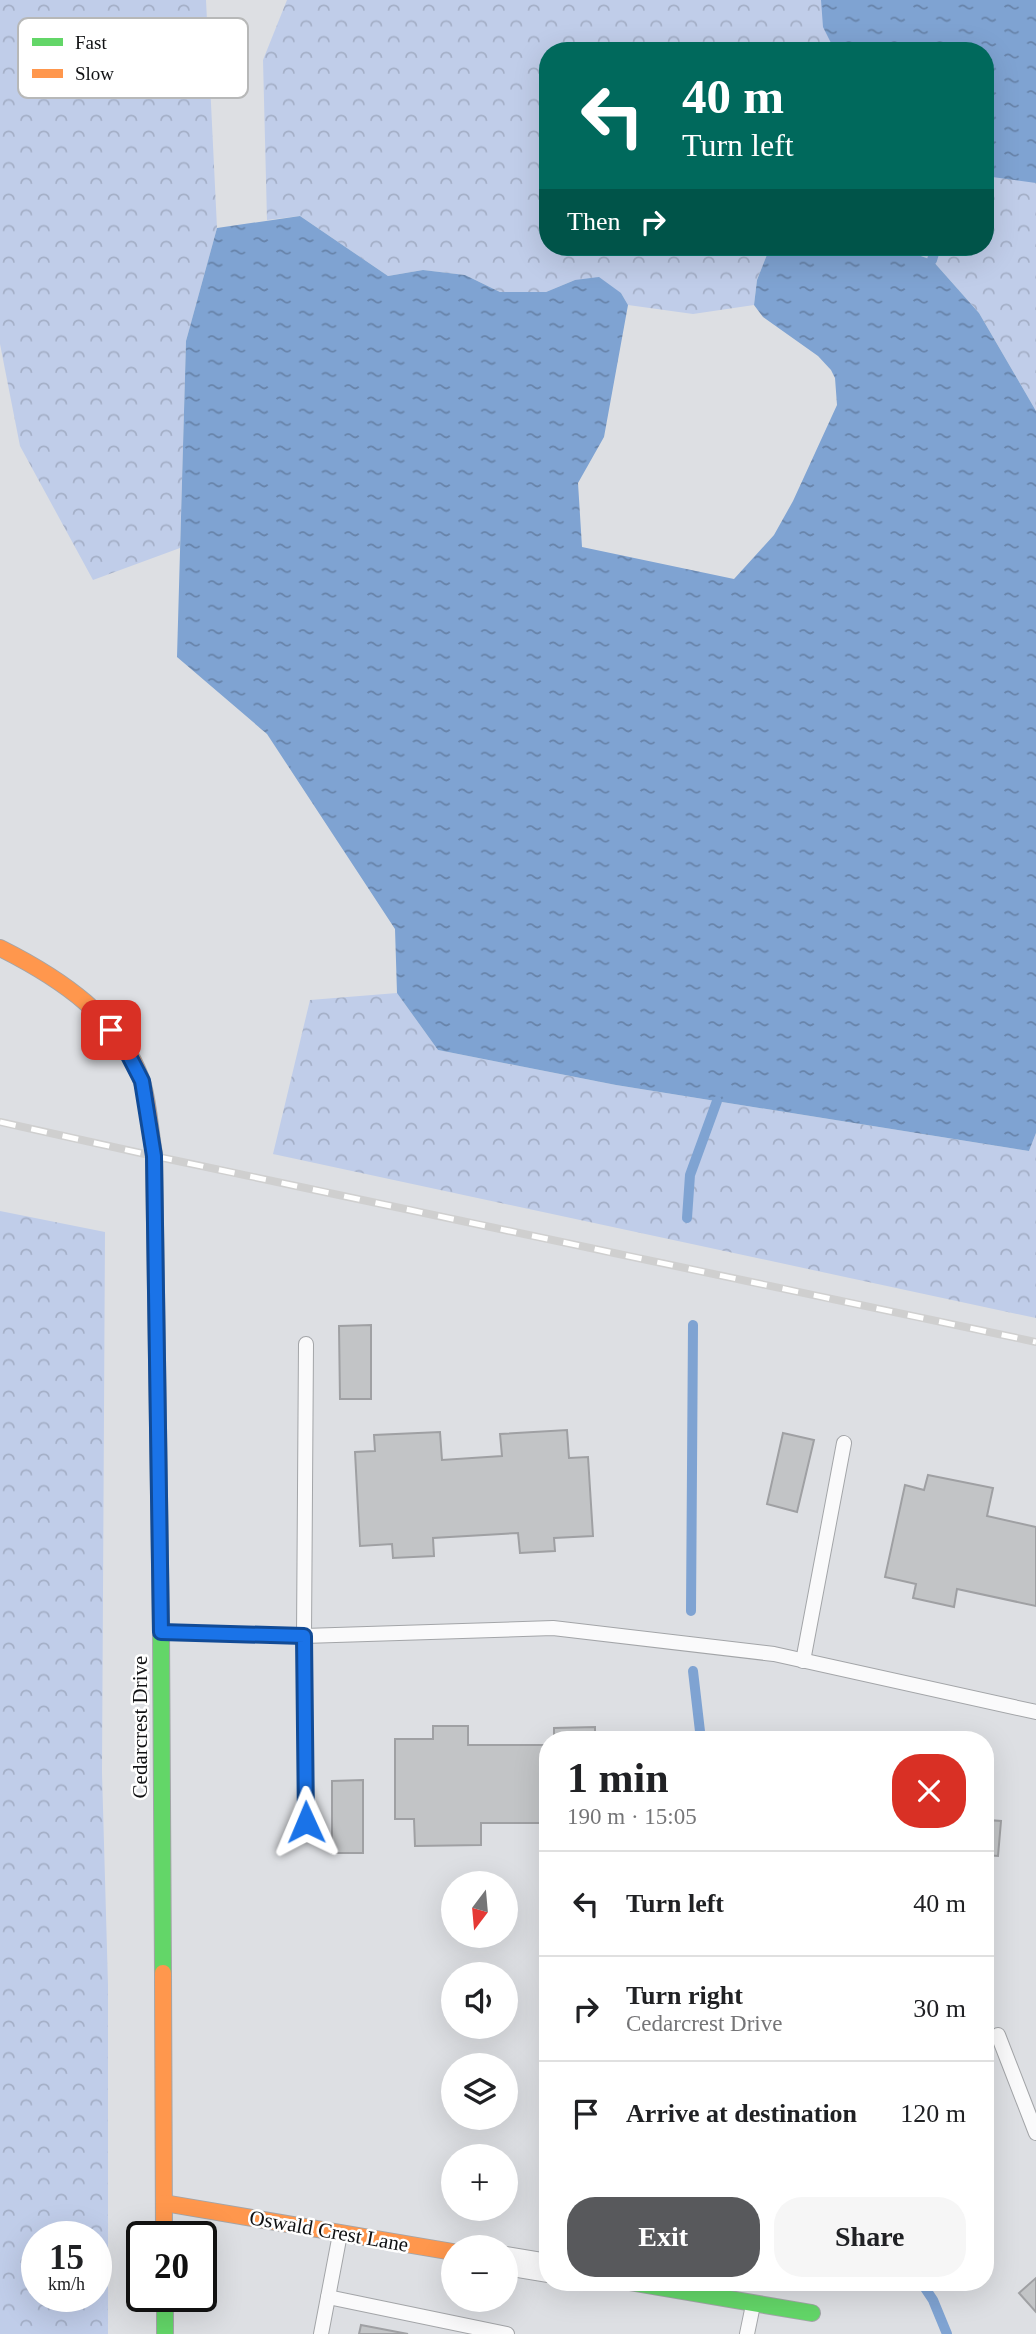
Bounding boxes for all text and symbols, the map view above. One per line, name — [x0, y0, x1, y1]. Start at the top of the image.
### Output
legend — [18, 18, 248, 98]
text: Fast — [75, 32, 107, 53]
text: Slow — [75, 63, 114, 84]
text: 40 m — [682, 69, 784, 124]
icon: left — [567, 70, 658, 161]
text: Turn left — [682, 127, 794, 163]
icon: right — [634, 203, 672, 241]
text: Then — [567, 207, 620, 236]
pin — [81, 1000, 141, 1060]
icon: arrive — [92, 1011, 130, 1049]
street label: Cedarcrest Drive — [128, 1656, 152, 1798]
button: close — [892, 1754, 966, 1828]
text: 1 min — [567, 1755, 669, 1801]
position arrow — [269, 1785, 343, 1859]
text: 190 m · 15:05 — [567, 1804, 697, 1829]
north arrow — [441, 1871, 518, 1948]
map controls — [441, 1871, 518, 2312]
icon: left — [567, 1885, 605, 1923]
text: Turn left — [626, 1889, 724, 1918]
text: 40 m — [913, 1889, 966, 1918]
button: sound — [441, 1962, 518, 2039]
text: Turn right — [626, 1981, 743, 2010]
icon: right — [567, 1990, 605, 2028]
text: 30 m — [913, 1994, 966, 2023]
text: Cedarcrest Drive — [626, 2011, 782, 2036]
button: layers — [441, 2053, 518, 2130]
icon: arrive — [567, 2095, 605, 2133]
text: Arrive at destination — [626, 2099, 857, 2128]
text: 120 m — [900, 2099, 966, 2128]
button: + — [441, 2144, 518, 2221]
button: Exit — [567, 2197, 760, 2277]
button: Share — [774, 2197, 966, 2277]
street label: Oswald Crest Lane — [248, 2205, 410, 2257]
speed limit sign: 20 — [126, 2221, 217, 2312]
button: − — [441, 2235, 518, 2312]
text: 15 — [49, 2238, 84, 2277]
text: km/h — [48, 2274, 85, 2294]

